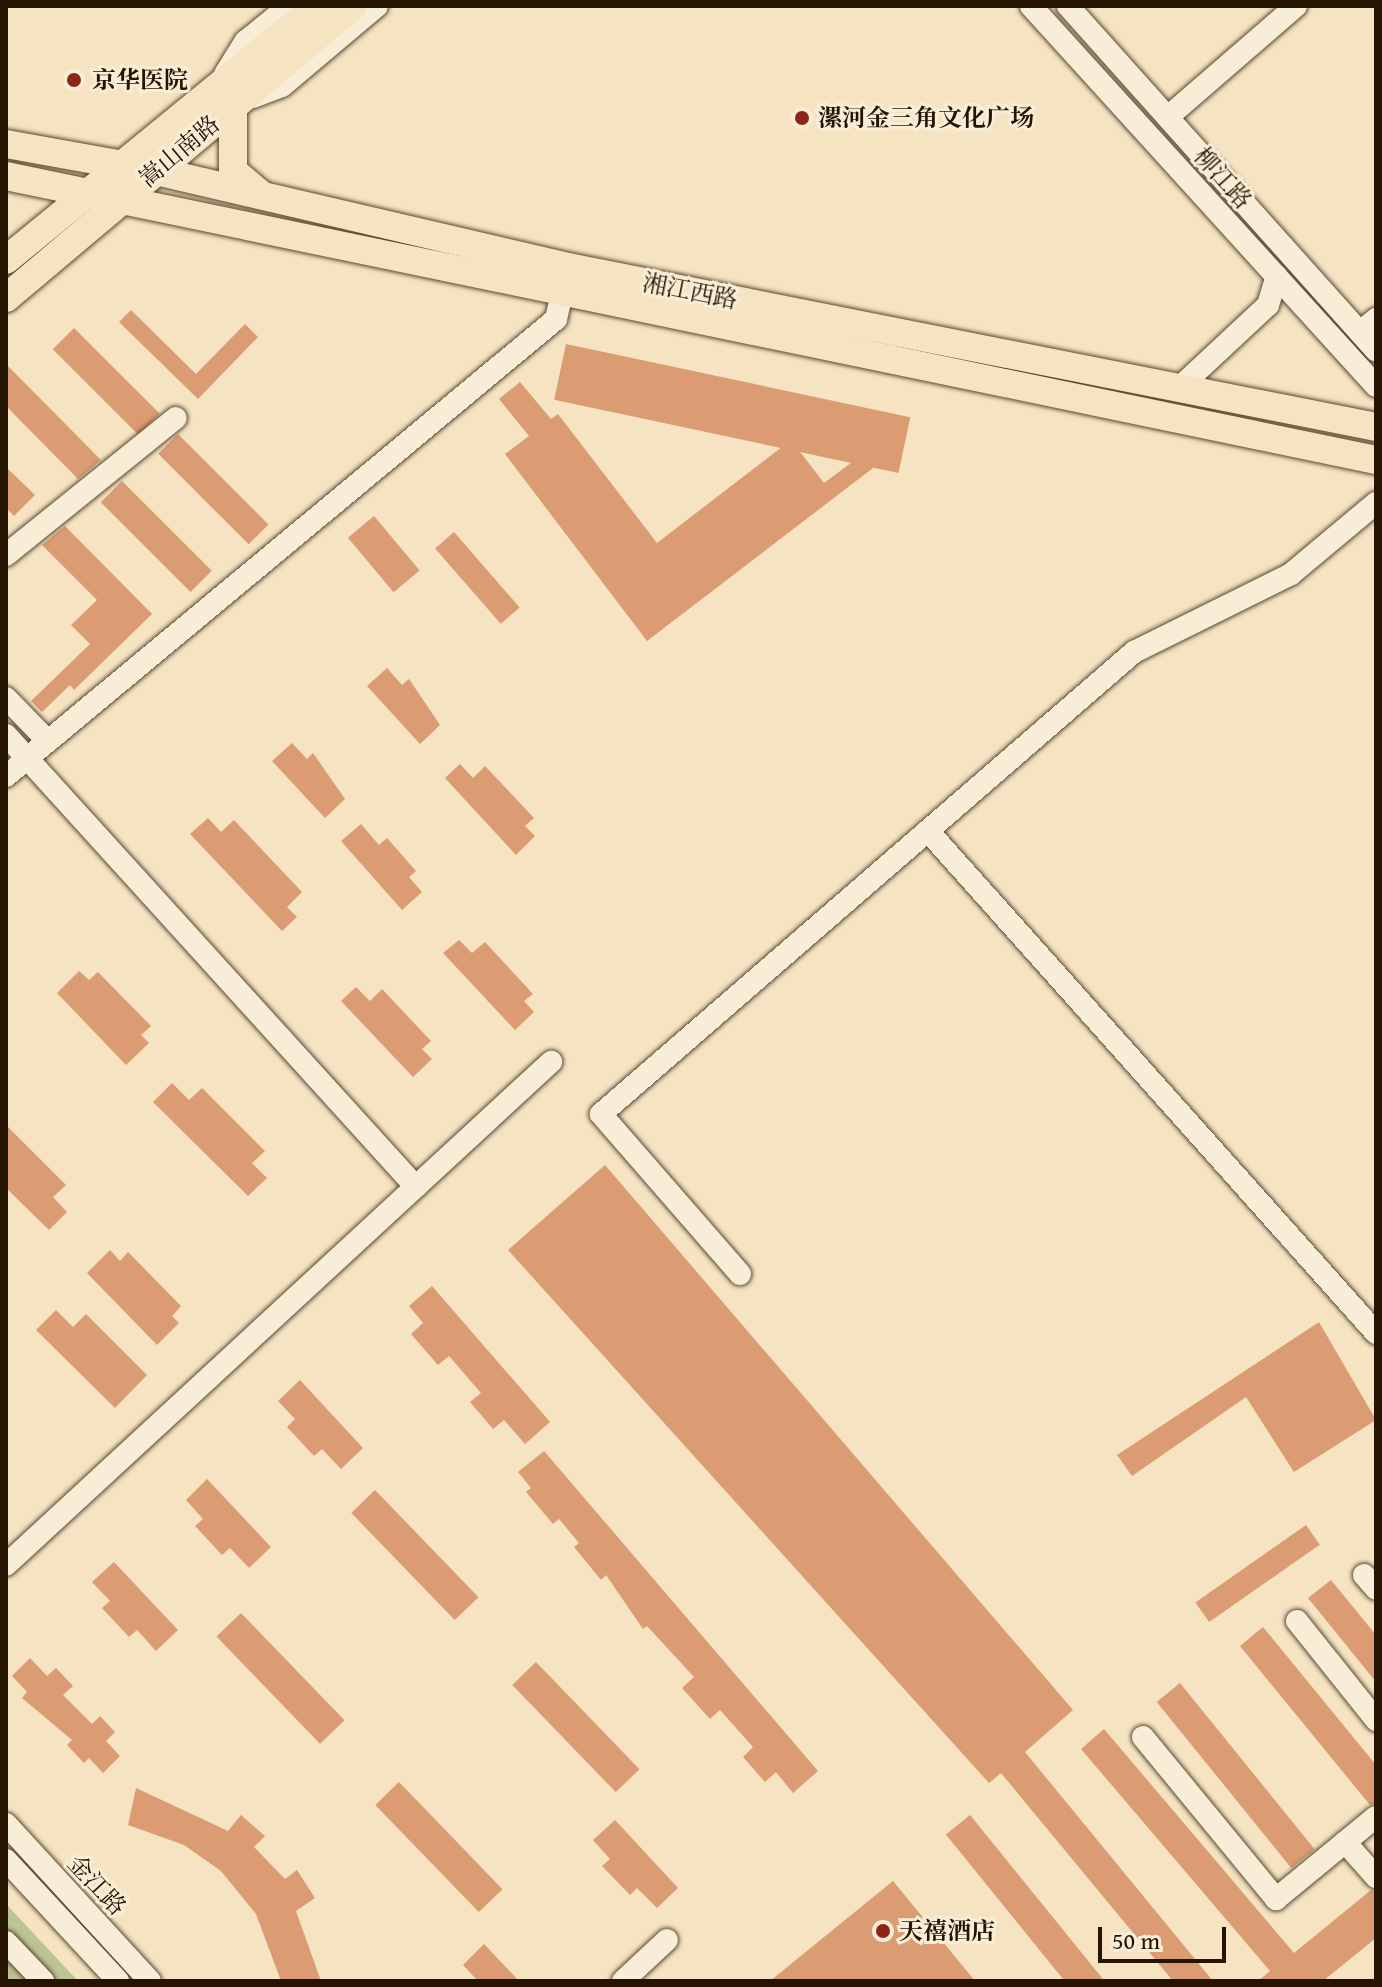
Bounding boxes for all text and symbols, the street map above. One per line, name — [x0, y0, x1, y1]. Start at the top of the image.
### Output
place label: 京华医院 — [92, 66, 188, 94]
marker: 京华医院 — [63, 69, 85, 91]
place label: 漯河金三角文化广场 — [818, 104, 1034, 132]
street label: 嵩山南路 — [133, 109, 225, 193]
marker: 漯河金三角文化广场 — [793, 109, 811, 127]
street label: 柳江路 — [1188, 142, 1258, 214]
street label: 湘江西路 — [640, 268, 740, 314]
street label: 金江路 — [62, 1849, 132, 1921]
scale bar — [1102, 1911, 1230, 1961]
place label: 天禧酒店 — [899, 1917, 995, 1945]
marker: 天禧酒店 — [874, 1922, 892, 1940]
text: 50 m — [1112, 1923, 1160, 1958]

